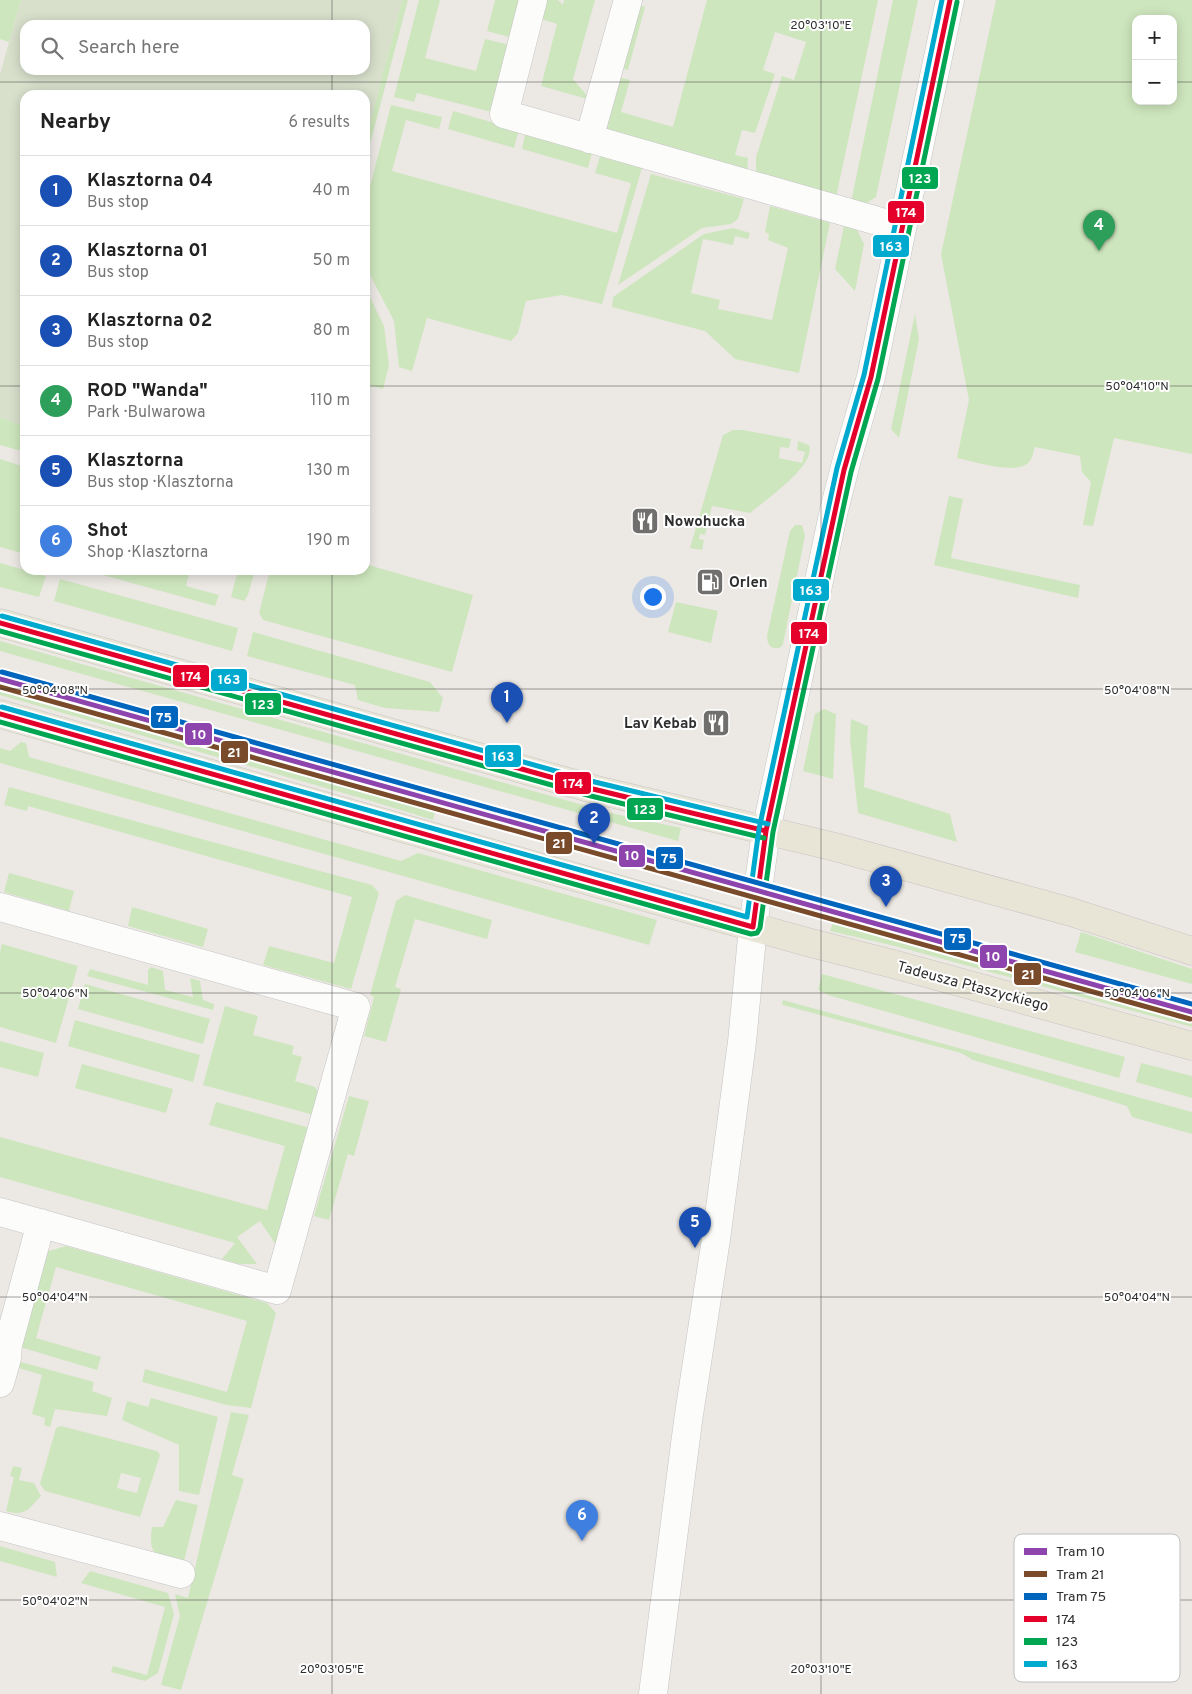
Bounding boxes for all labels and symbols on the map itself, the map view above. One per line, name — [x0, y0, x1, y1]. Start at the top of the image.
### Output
text: 20°03'10"E — [790, 18, 852, 34]
line badge: 123 — [901, 166, 939, 190]
text: 123 — [909, 171, 931, 188]
line badge: 174 — [887, 200, 925, 224]
text: 174 — [896, 205, 916, 222]
pin: 4 — [1083, 210, 1115, 251]
line badge: 163 — [872, 234, 910, 258]
text: 163 — [880, 239, 902, 256]
text: 50°04'10"N — [1105, 379, 1169, 395]
restaurant icon: Nowohucka — [630, 506, 660, 536]
place label: Nowohucka — [664, 513, 745, 532]
fuel station icon: Orlen — [695, 567, 725, 597]
place label: Orlen — [729, 574, 768, 593]
line badge: 163 — [792, 578, 830, 602]
text: 163 — [800, 583, 822, 600]
your location — [640, 584, 666, 610]
line badge: 174 — [790, 621, 828, 645]
text: 174 — [799, 626, 819, 643]
line badge: 174 — [172, 664, 210, 688]
line badge: 163 — [210, 668, 248, 692]
text: 174 — [181, 669, 201, 686]
text: 163 — [218, 672, 240, 689]
pin: 1 — [491, 682, 523, 723]
text: 50°04'08"N — [22, 683, 88, 699]
text: 50°04'08"N — [1104, 683, 1170, 699]
line badge: 123 — [244, 692, 282, 716]
text: 123 — [252, 697, 274, 714]
line badge: 75 — [150, 705, 179, 729]
restaurant icon: Lav Kebab — [701, 708, 731, 738]
text: 75 — [156, 710, 172, 727]
place label: Lav Kebab — [624, 715, 697, 734]
line badge: 10 — [184, 722, 213, 746]
text: 10 — [192, 727, 206, 744]
line badge: 21 — [220, 740, 249, 764]
line badge: 163 — [484, 744, 522, 768]
text: 21 — [227, 745, 241, 762]
text: 163 — [492, 749, 514, 766]
line badge: 174 — [554, 771, 592, 795]
text: 174 — [563, 776, 583, 793]
line badge: 123 — [626, 797, 664, 821]
text: 123 — [634, 802, 656, 819]
pin: 2 — [578, 803, 610, 844]
line badge: 21 — [545, 831, 573, 855]
text: 21 — [552, 836, 566, 853]
line badge: 10 — [618, 844, 646, 868]
line badge: 75 — [655, 846, 684, 870]
text: 10 — [625, 848, 639, 865]
text: 75 — [661, 851, 677, 868]
pin: 3 — [870, 866, 902, 907]
line badge: 75 — [943, 927, 972, 951]
text: 75 — [950, 931, 966, 948]
line badge: 10 — [979, 944, 1008, 969]
text: 10 — [986, 949, 1000, 966]
street label: Tadeusza Ptaszyckiego — [895, 958, 1051, 1017]
line badge: 21 — [1013, 962, 1042, 986]
text: 21 — [1021, 967, 1035, 984]
text: 50°04'06"N — [22, 986, 88, 1002]
text: 50°04'06"N — [1104, 986, 1170, 1002]
pin: 5 — [679, 1207, 711, 1248]
text: 50°04'04"N — [22, 1290, 88, 1306]
text: 50°04'04"N — [1104, 1290, 1170, 1306]
pin: 6 — [566, 1500, 598, 1541]
legend — [1014, 1534, 1180, 1682]
text: Tram 10 — [1056, 1544, 1105, 1561]
text: Tram 21 — [1056, 1567, 1105, 1584]
text: Tram 75 — [1056, 1589, 1106, 1606]
text: 50°04'02"N — [22, 1594, 88, 1610]
text: 174 — [1056, 1612, 1076, 1629]
text: 123 — [1056, 1634, 1078, 1651]
text: 163 — [1056, 1657, 1078, 1674]
text: 20°03'05"E — [300, 1662, 364, 1678]
text: 20°03'10"E — [790, 1662, 852, 1678]

